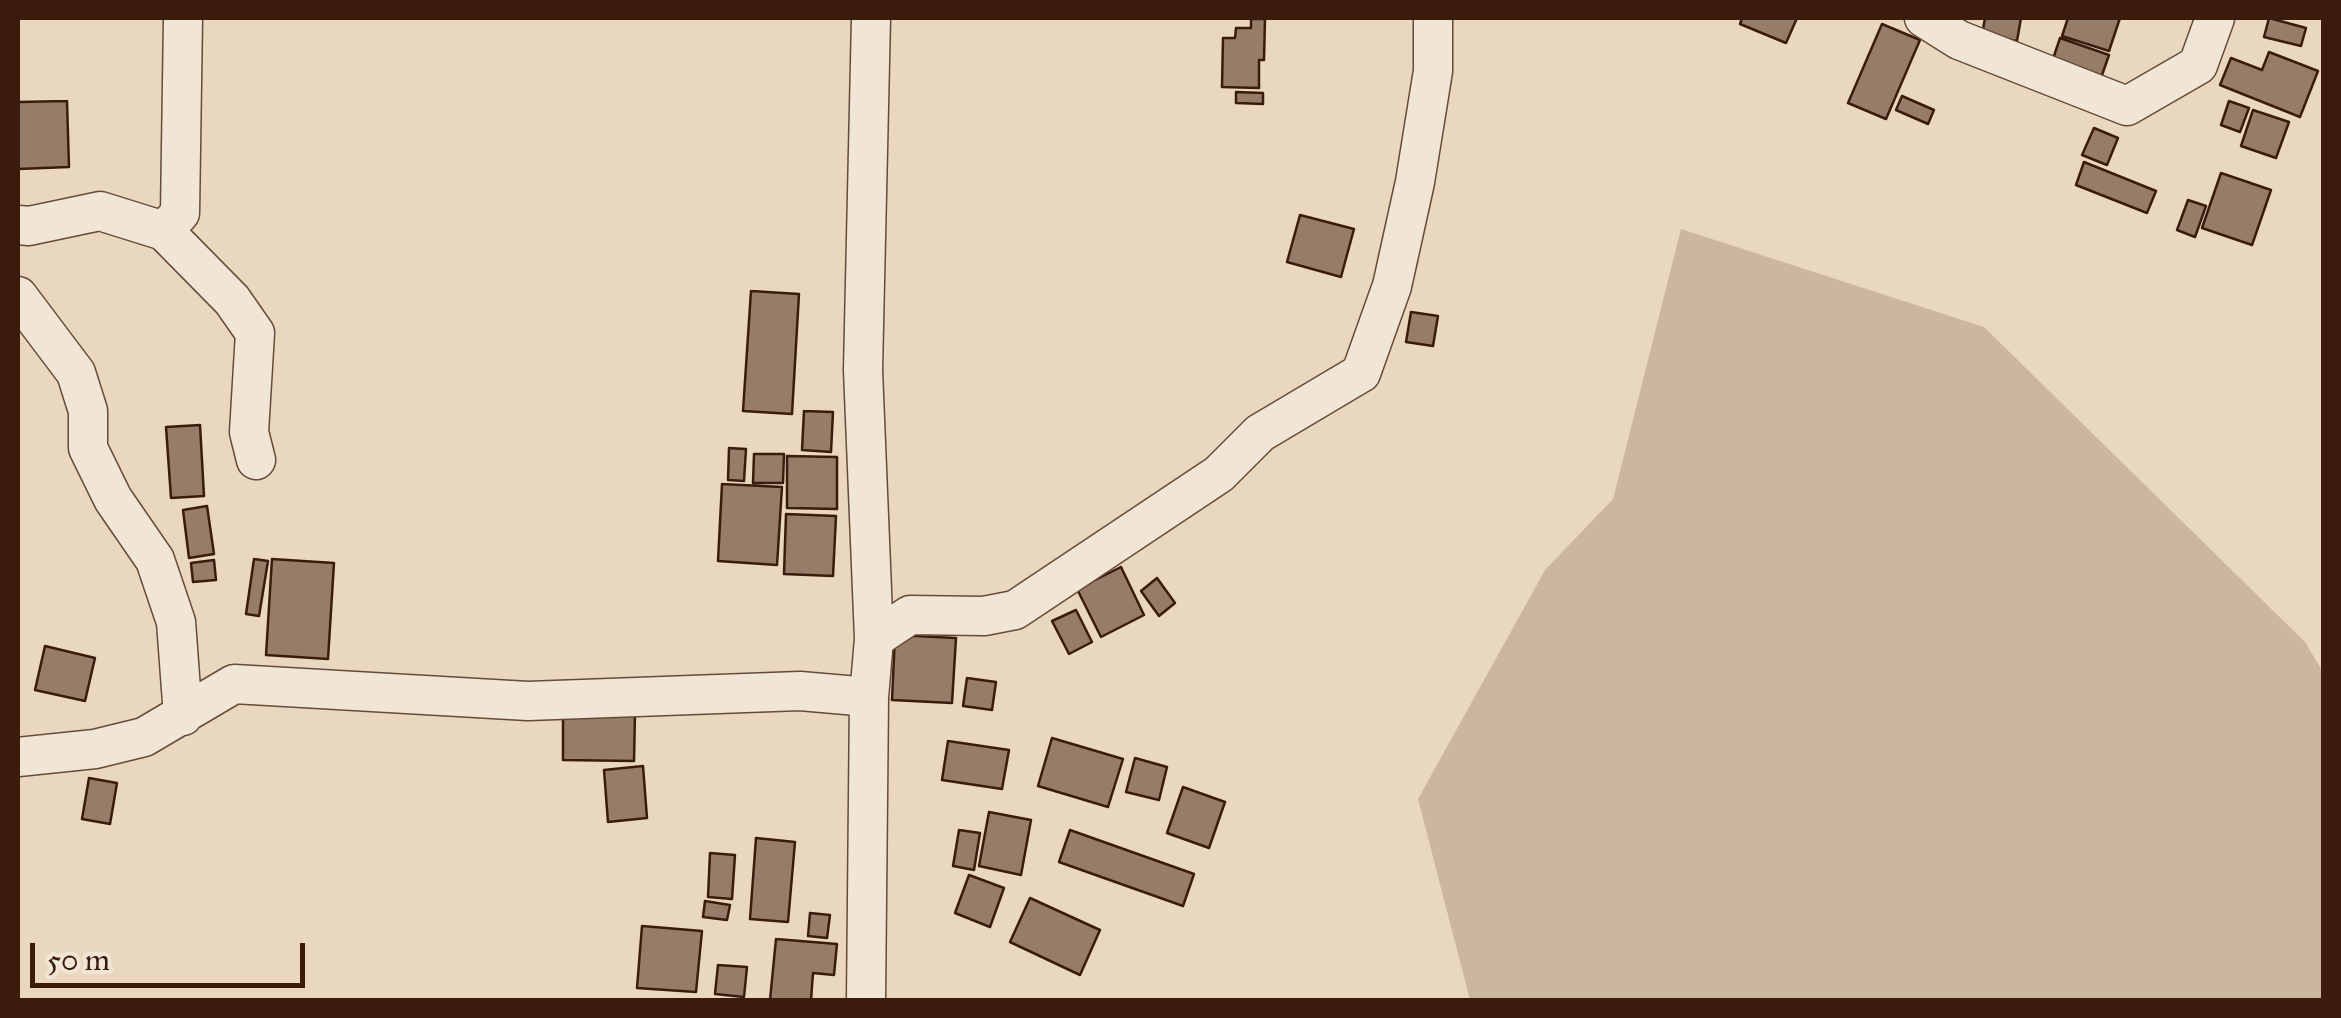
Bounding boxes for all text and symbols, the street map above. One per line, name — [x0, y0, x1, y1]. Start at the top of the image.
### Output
scale bar — [35, 923, 310, 985]
text: 50 m — [47, 942, 110, 978]

